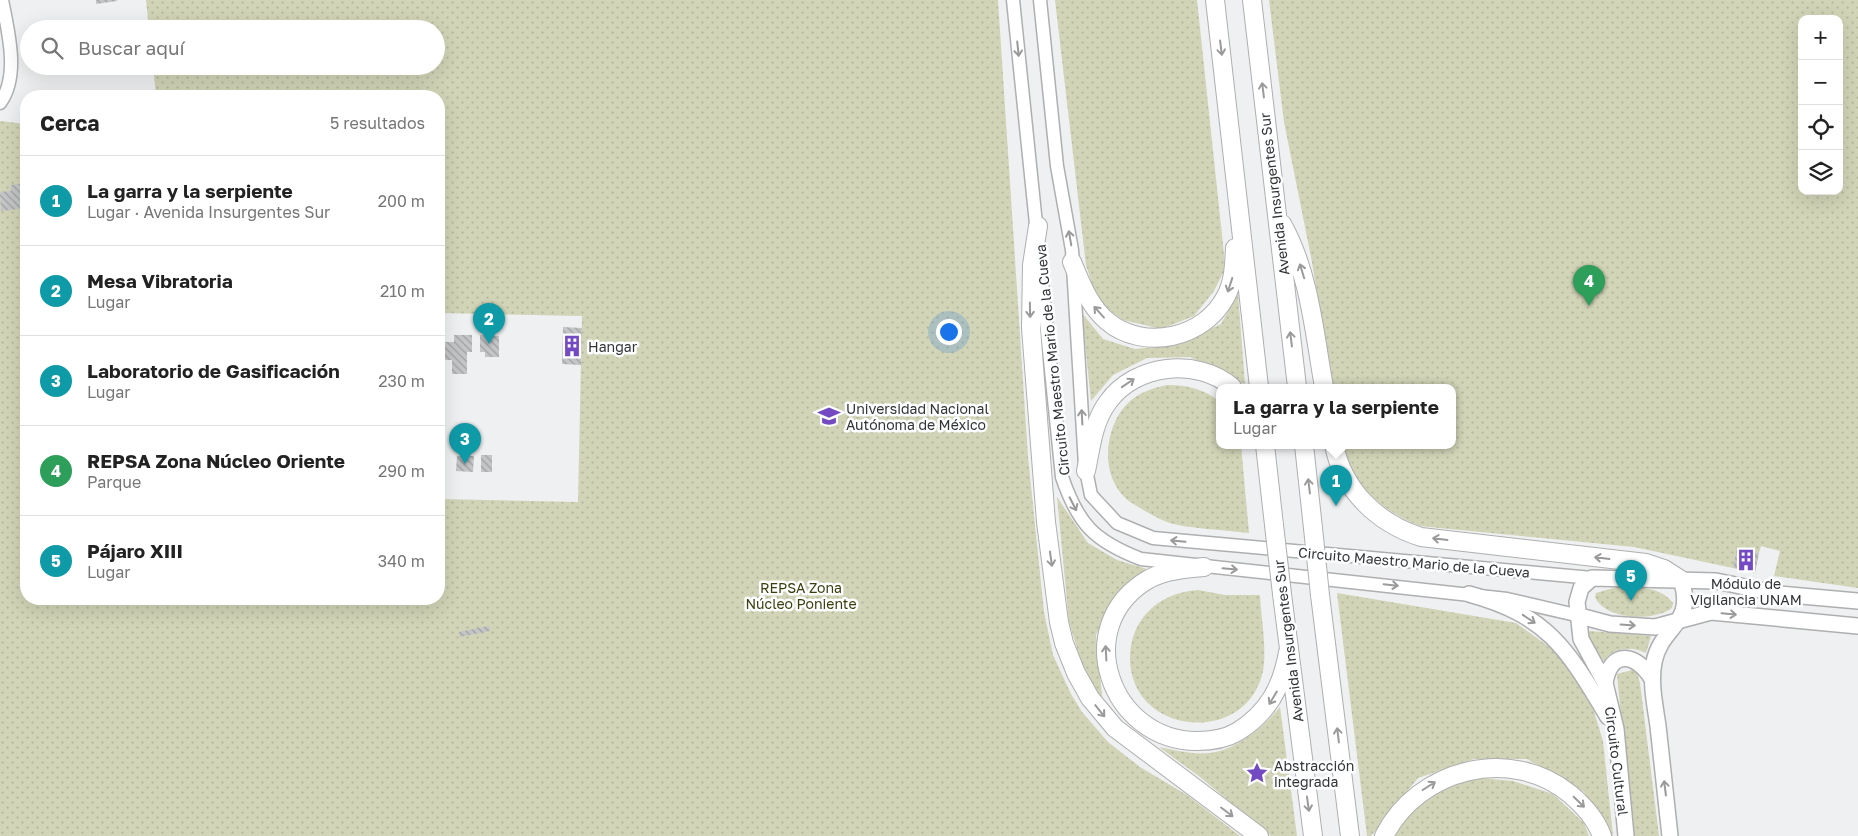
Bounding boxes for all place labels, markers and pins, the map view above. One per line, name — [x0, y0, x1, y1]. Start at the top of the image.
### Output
pin: 4 — [1573, 265, 1605, 306]
pin: 2 — [473, 303, 505, 344]
building icon: Hangar — [559, 333, 585, 359]
place label: Hangar — [588, 338, 638, 355]
place label: Universidad Nacional Autónoma de México — [846, 400, 989, 433]
school or university icon: Universidad Nacional Autónoma de México — [816, 403, 842, 429]
pin: 3 — [449, 423, 481, 464]
pin: 1 — [1320, 465, 1352, 506]
building icon: Módulo de Vigilancia UNAM — [1733, 547, 1759, 573]
pin: 5 — [1615, 560, 1647, 601]
place label: Módulo de Vigilancia UNAM — [1690, 575, 1802, 608]
place label: Abstracción integrada — [1274, 757, 1354, 790]
place icon: Abstracción integrada — [1244, 760, 1270, 786]

